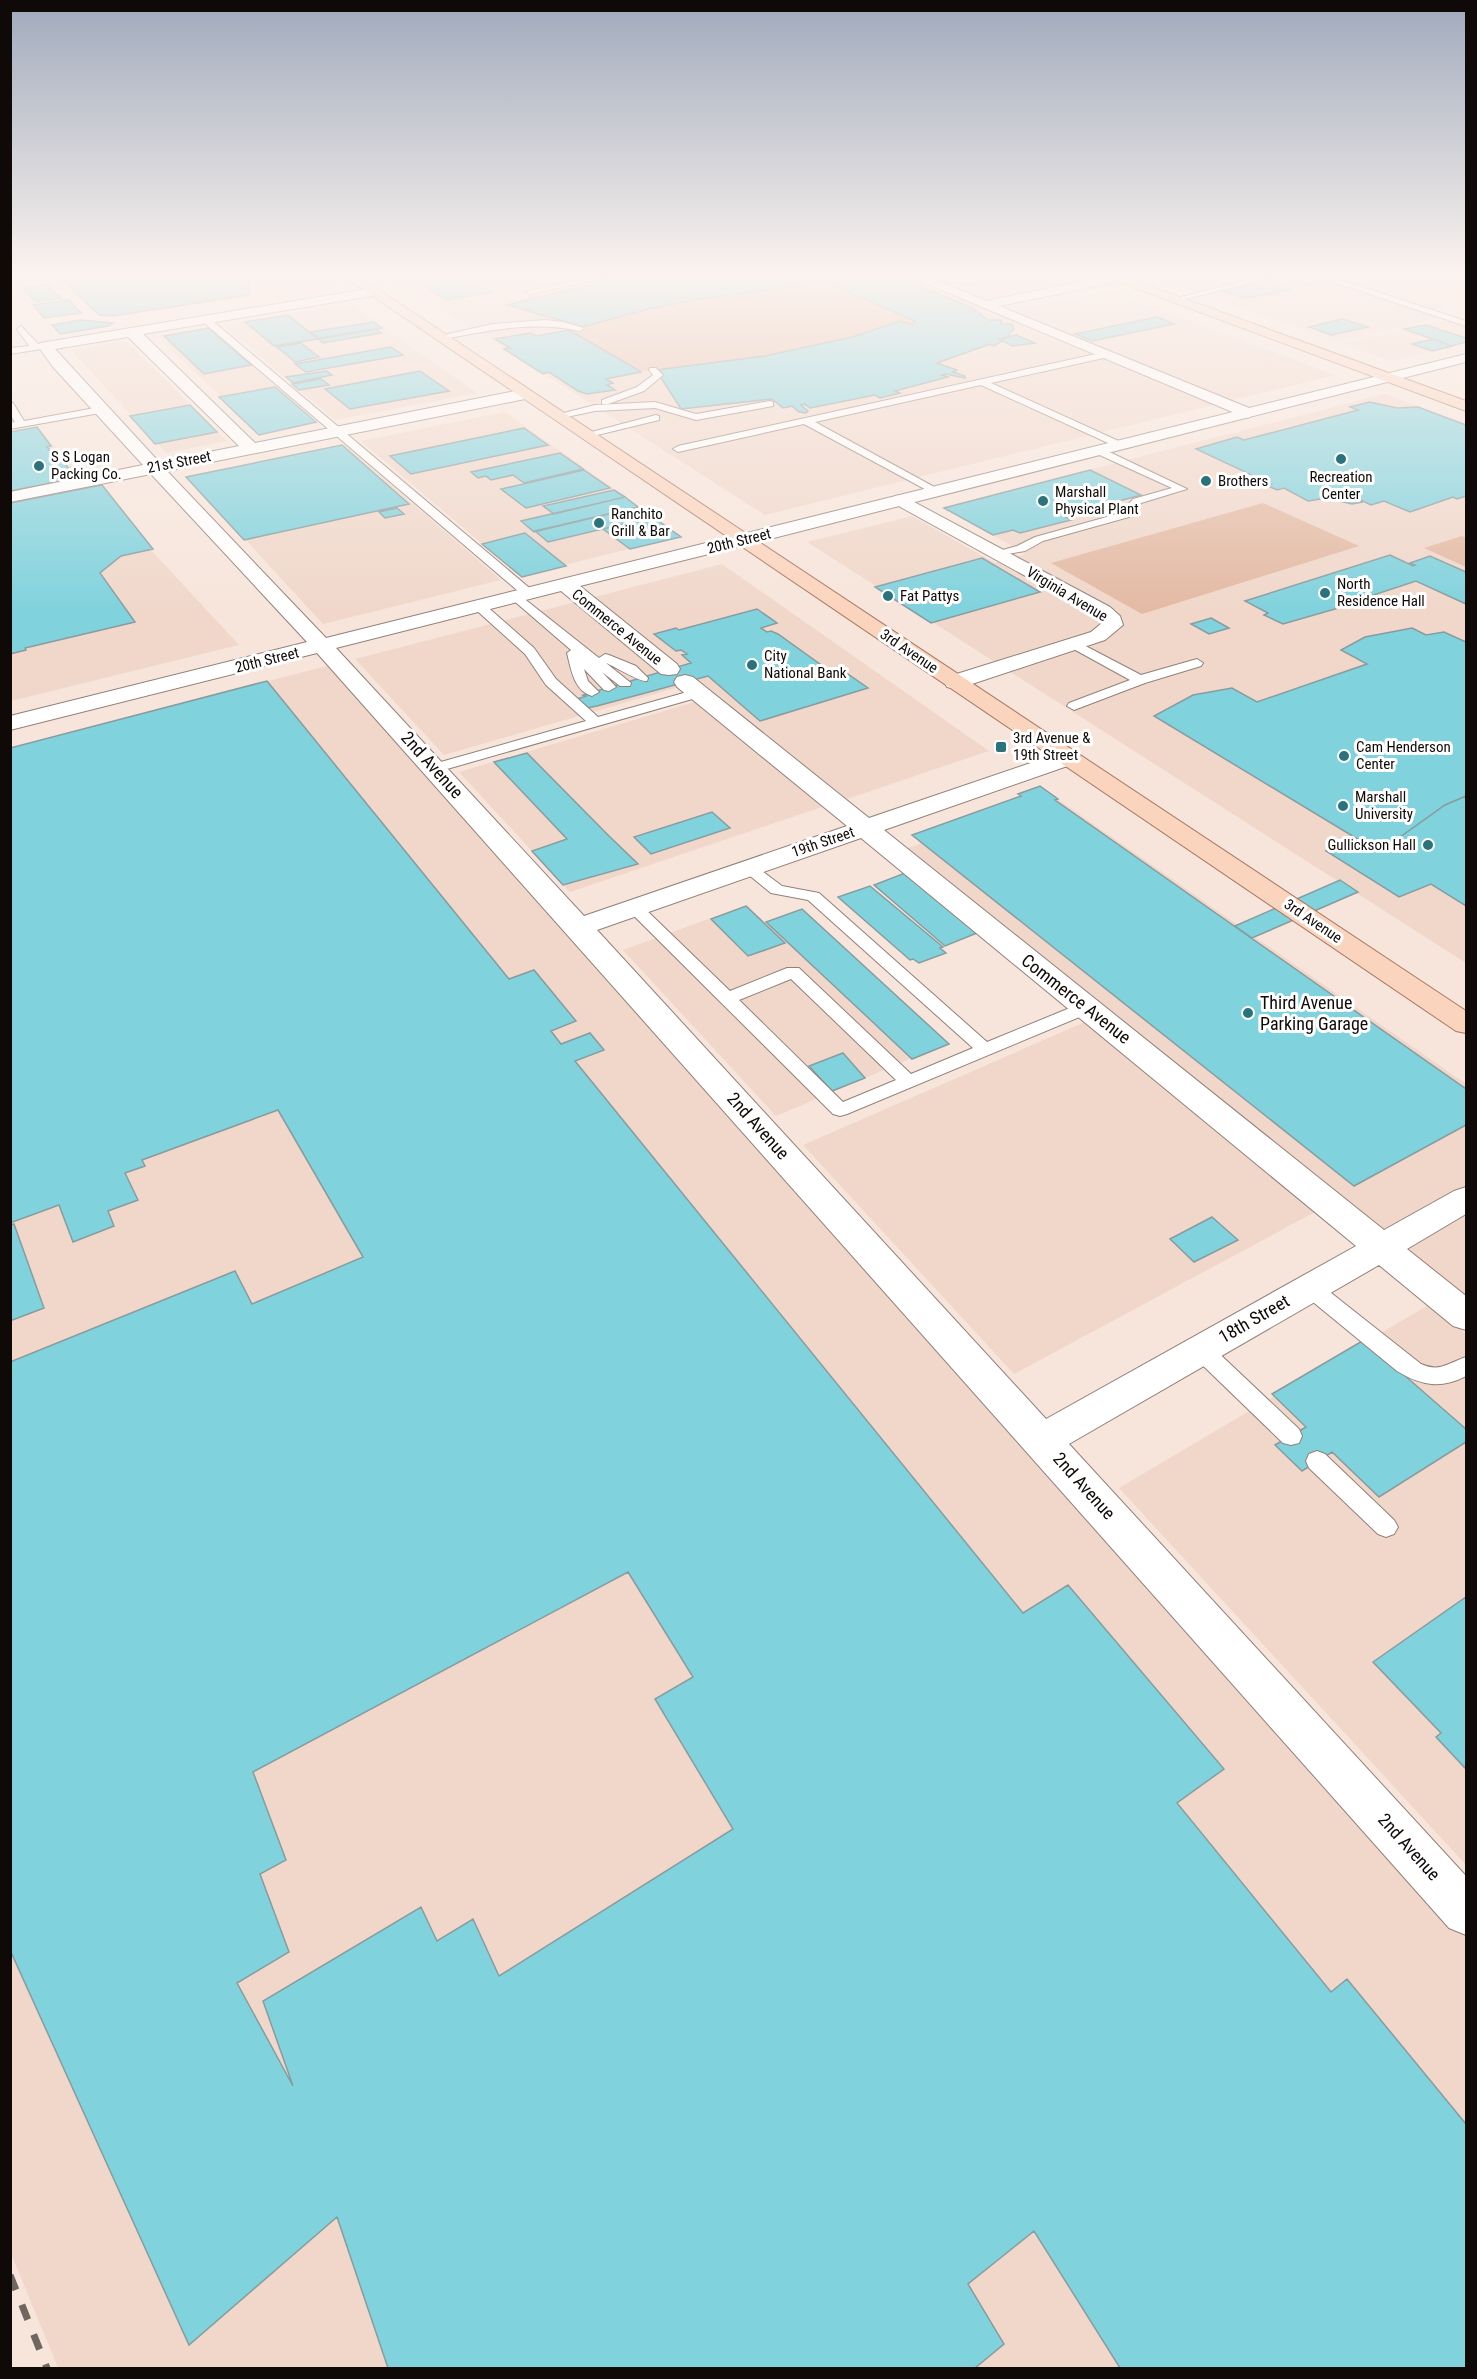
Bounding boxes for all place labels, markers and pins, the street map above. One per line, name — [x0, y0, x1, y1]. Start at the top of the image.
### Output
place label: S S Logan Packing Co. — [51, 448, 122, 483]
marker: Recreation Center — [1334, 452, 1348, 466]
marker: S S Logan Packing Co. — [32, 459, 46, 473]
place label: Recreation Center — [1309, 468, 1373, 503]
place label: Brothers — [1218, 472, 1268, 490]
marker: Brothers — [1199, 474, 1213, 488]
place label: Marshall Physical Plant — [1055, 483, 1139, 518]
marker: Marshall Physical Plant — [1036, 494, 1050, 508]
place label: Ranchito Grill & Bar — [611, 505, 670, 540]
marker: Ranchito Grill & Bar — [592, 516, 606, 530]
place label: North Residence Hall — [1337, 575, 1425, 610]
marker: North Residence Hall — [1318, 586, 1332, 600]
place label: Fat Pattys — [900, 587, 960, 605]
marker: Fat Pattys — [881, 589, 895, 603]
place label: City National Bank — [764, 647, 847, 682]
marker: City National Bank — [745, 658, 759, 672]
place label: 3rd Avenue & 19th Street — [1013, 729, 1091, 764]
place label: Cam Henderson Center — [1356, 738, 1451, 773]
marker: 3rd Avenue & 19th Street — [994, 740, 1008, 754]
marker: Cam Henderson Center — [1337, 749, 1351, 763]
place label: Marshall University — [1355, 788, 1413, 823]
marker: Marshall University — [1336, 799, 1350, 813]
place label: Gullickson Hall — [1327, 836, 1416, 854]
marker: Gullickson Hall — [1421, 838, 1435, 852]
place label: Third Avenue Parking Garage — [1260, 992, 1368, 1034]
marker: Third Avenue Parking Garage — [1241, 1006, 1255, 1020]

